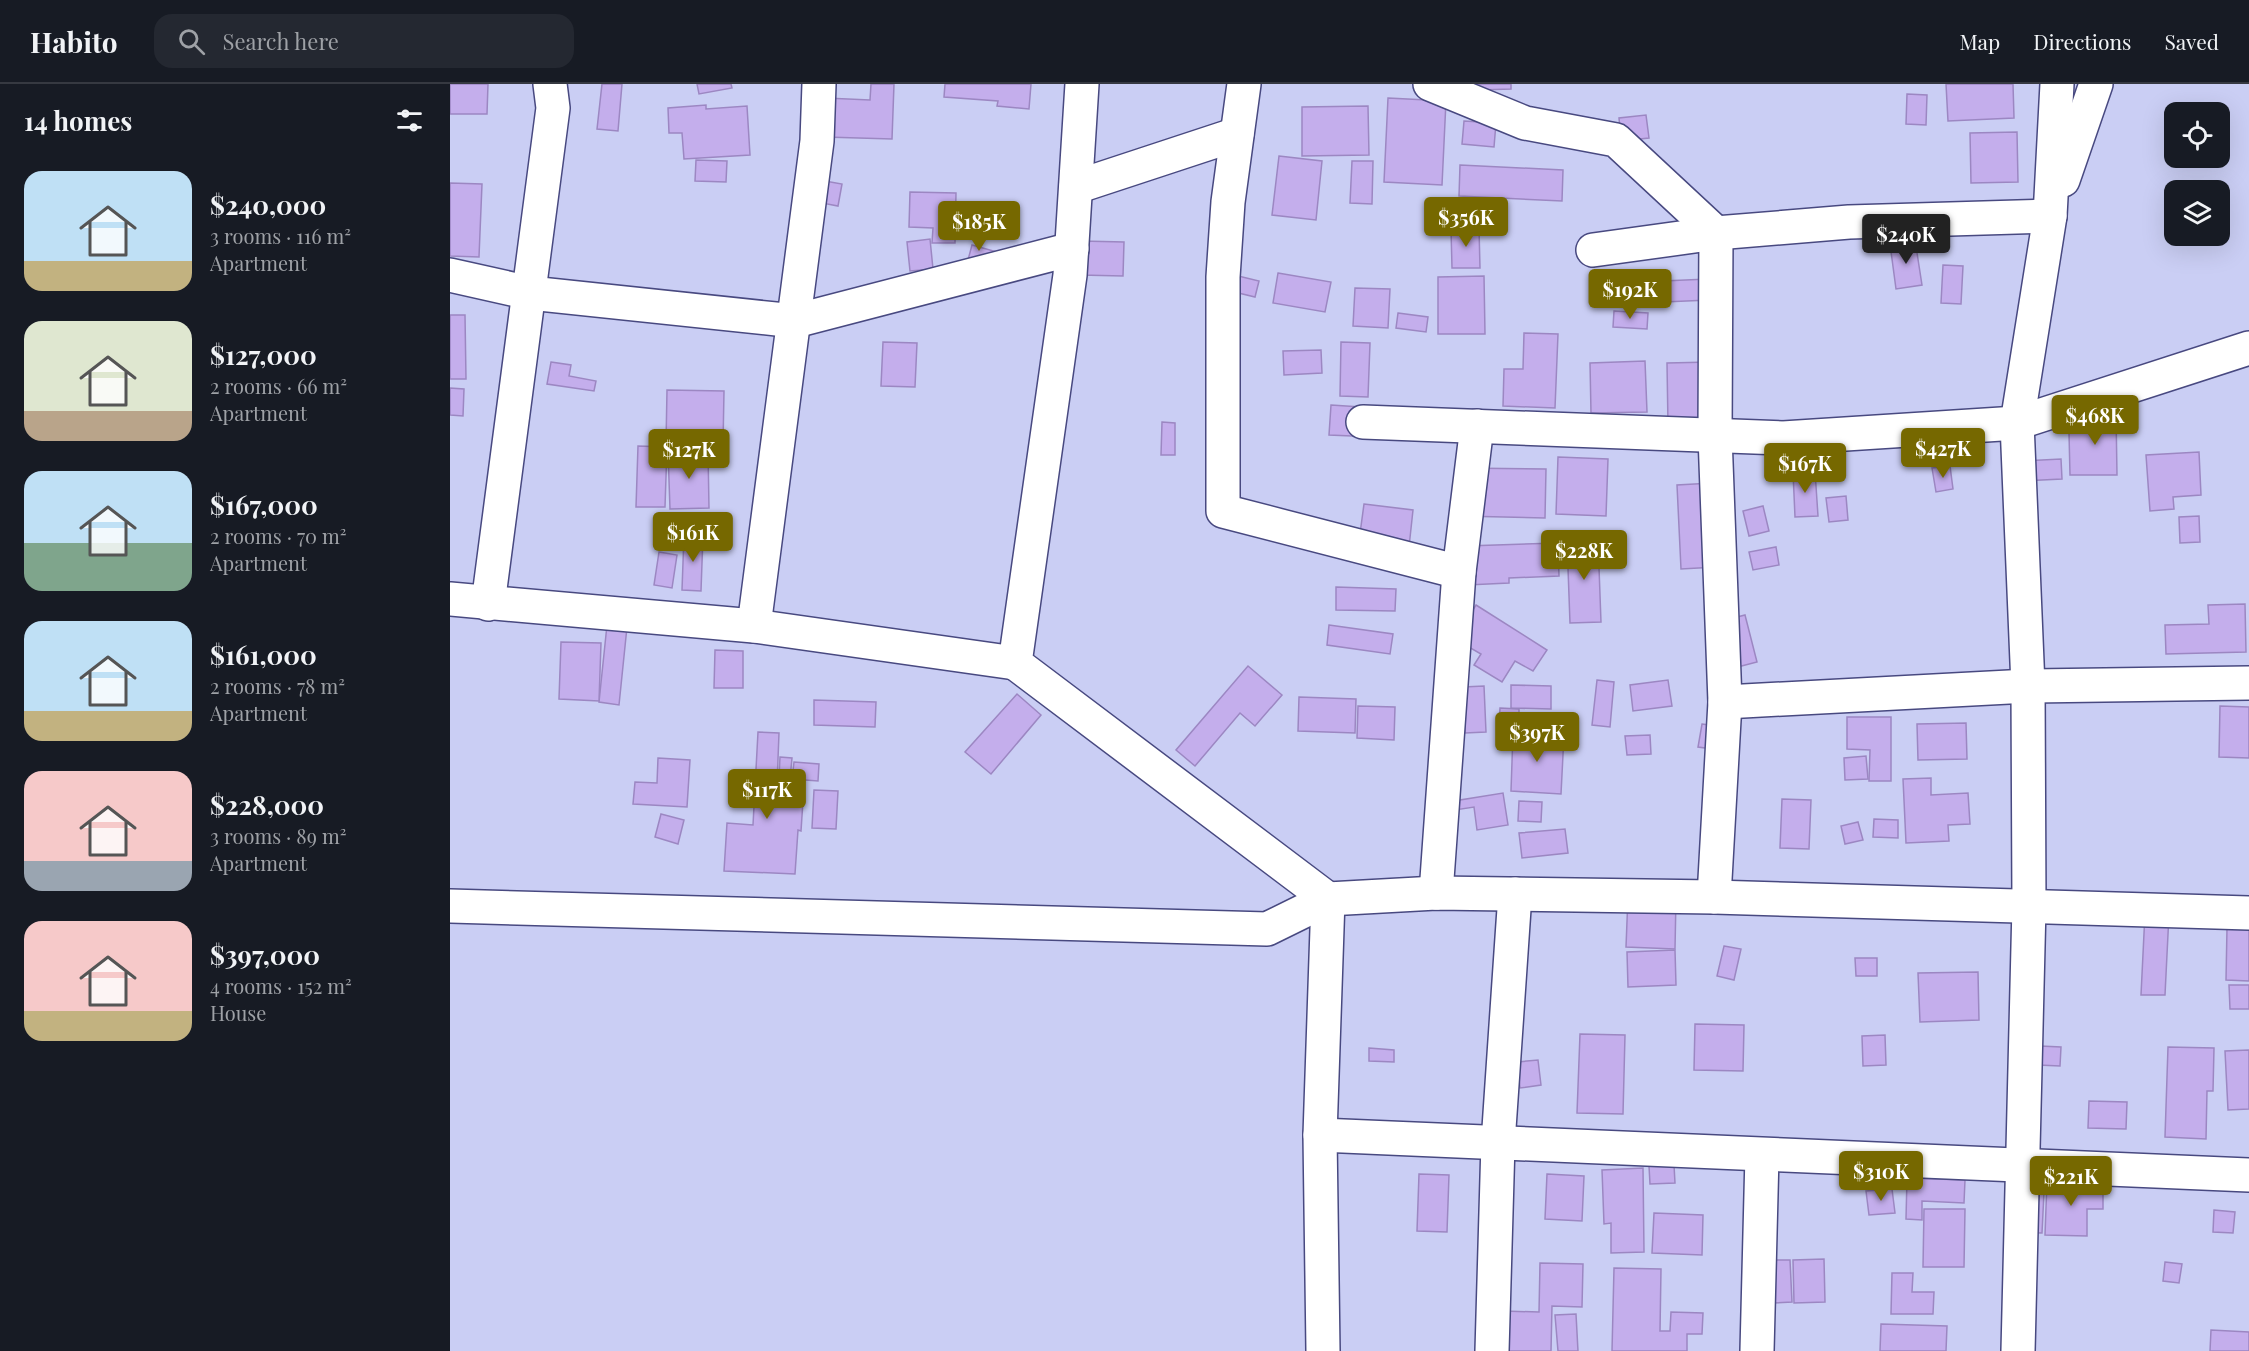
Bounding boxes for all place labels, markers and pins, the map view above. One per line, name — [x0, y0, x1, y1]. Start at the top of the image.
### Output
pin: $356K — [1424, 197, 1508, 248]
pin: $185K — [937, 201, 1021, 252]
pin: $240K — [1864, 214, 1948, 265]
pin: $192K — [1588, 269, 1672, 320]
pin: $468K — [2053, 395, 2137, 446]
pin: $427K — [1901, 428, 1985, 479]
pin: $127K — [647, 429, 731, 480]
pin: $167K — [1763, 443, 1847, 494]
pin: $161K — [651, 512, 735, 563]
pin: $228K — [1542, 530, 1626, 581]
pin: $397K — [1495, 712, 1579, 763]
pin: $117K — [725, 769, 809, 820]
pin: $310K — [1839, 1151, 1923, 1202]
pin: $221K — [2029, 1156, 2113, 1207]

